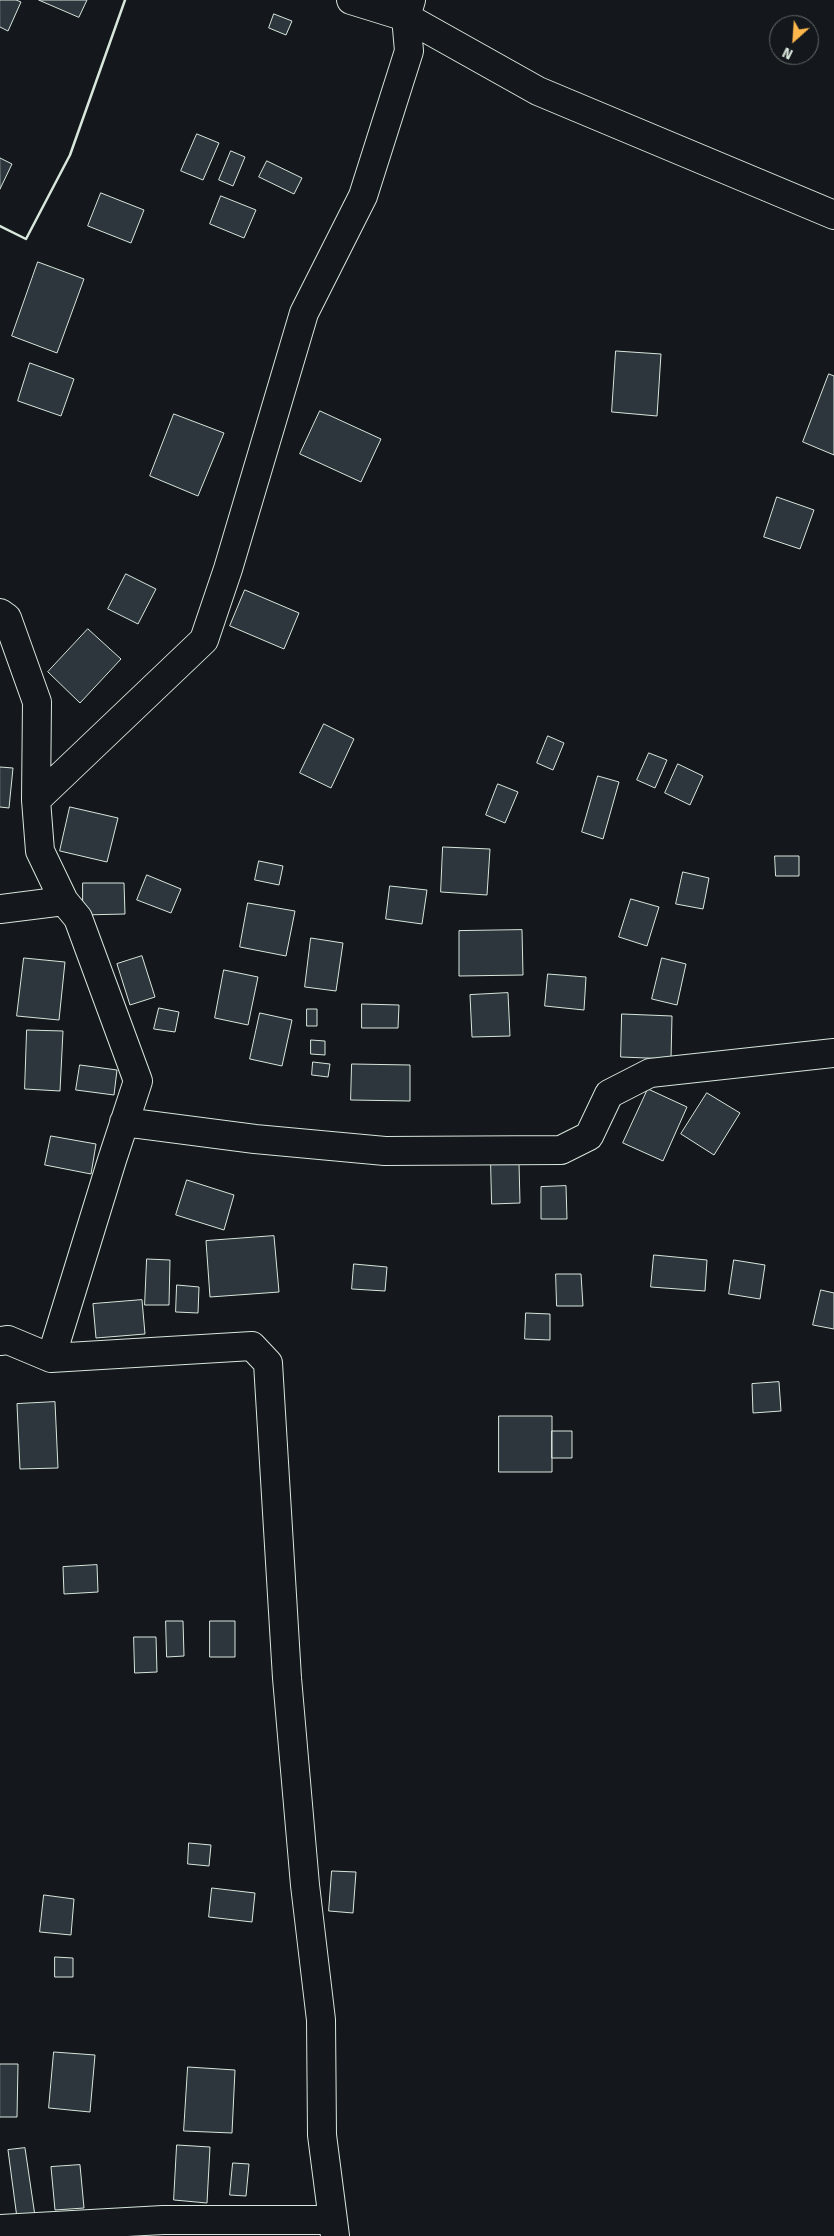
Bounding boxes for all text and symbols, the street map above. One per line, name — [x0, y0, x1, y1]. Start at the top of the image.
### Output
north arrow — [769, 15, 819, 65]
text: N — [780, 43, 796, 63]

